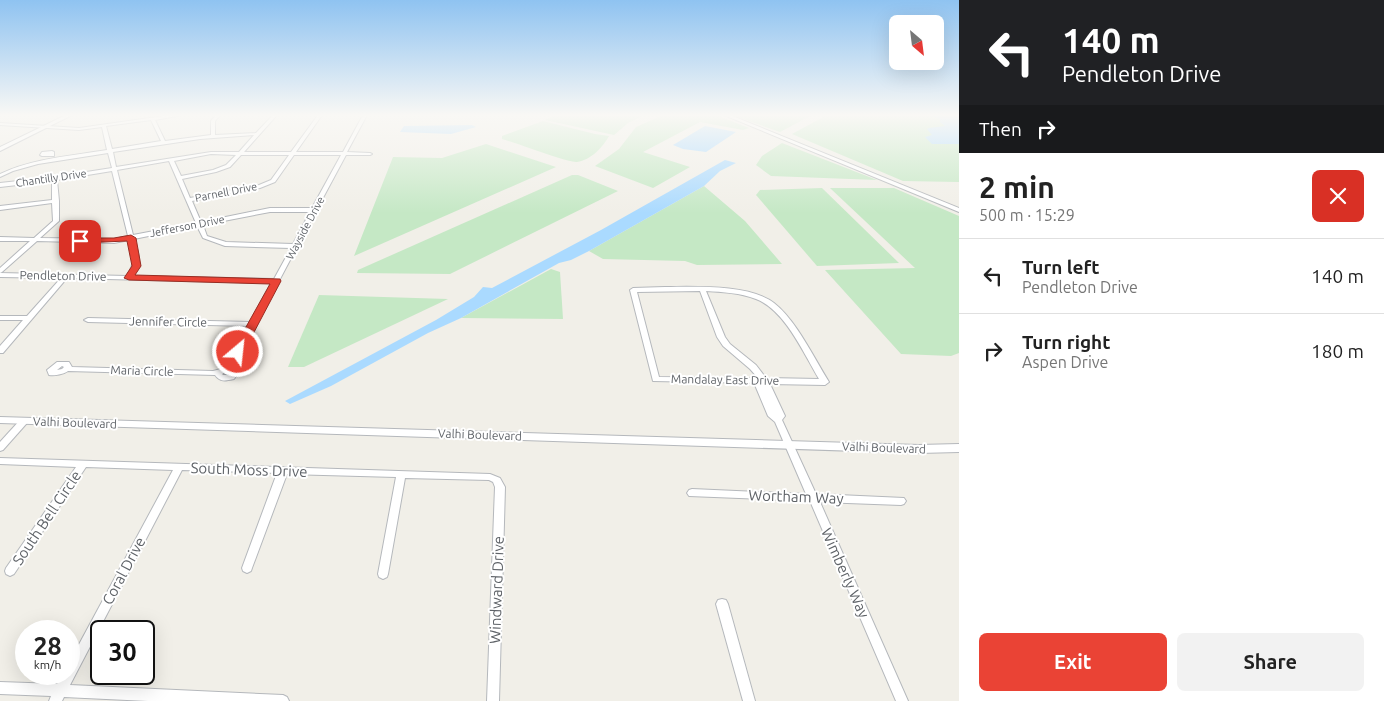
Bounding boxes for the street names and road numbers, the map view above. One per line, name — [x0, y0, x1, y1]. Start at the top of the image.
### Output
street label: Chantilly Drive — [15, 167, 87, 189]
street label: Parnell Drive — [194, 180, 258, 204]
street label: Wayside Drive — [283, 195, 327, 261]
street label: Jefferson Drive — [148, 213, 226, 239]
street label: Pendleton Drive — [19, 268, 107, 283]
street label: Jennifer Circle — [129, 314, 207, 329]
street label: Maria Circle — [110, 363, 174, 378]
street label: Mandalay East Drive — [671, 372, 779, 387]
street label: Valhi Boulevard — [33, 415, 117, 430]
street label: Valhi Boulevard — [438, 427, 522, 442]
street label: Valhi Boulevard — [842, 440, 926, 455]
street label: South Moss Drive — [190, 459, 308, 480]
street label: South Bell Circle — [9, 467, 84, 568]
street label: Wortham Way — [748, 486, 844, 507]
street label: Wimberly Way — [818, 525, 873, 620]
street label: Coral Drive — [99, 534, 148, 608]
street label: Windward Drive — [486, 536, 507, 644]

